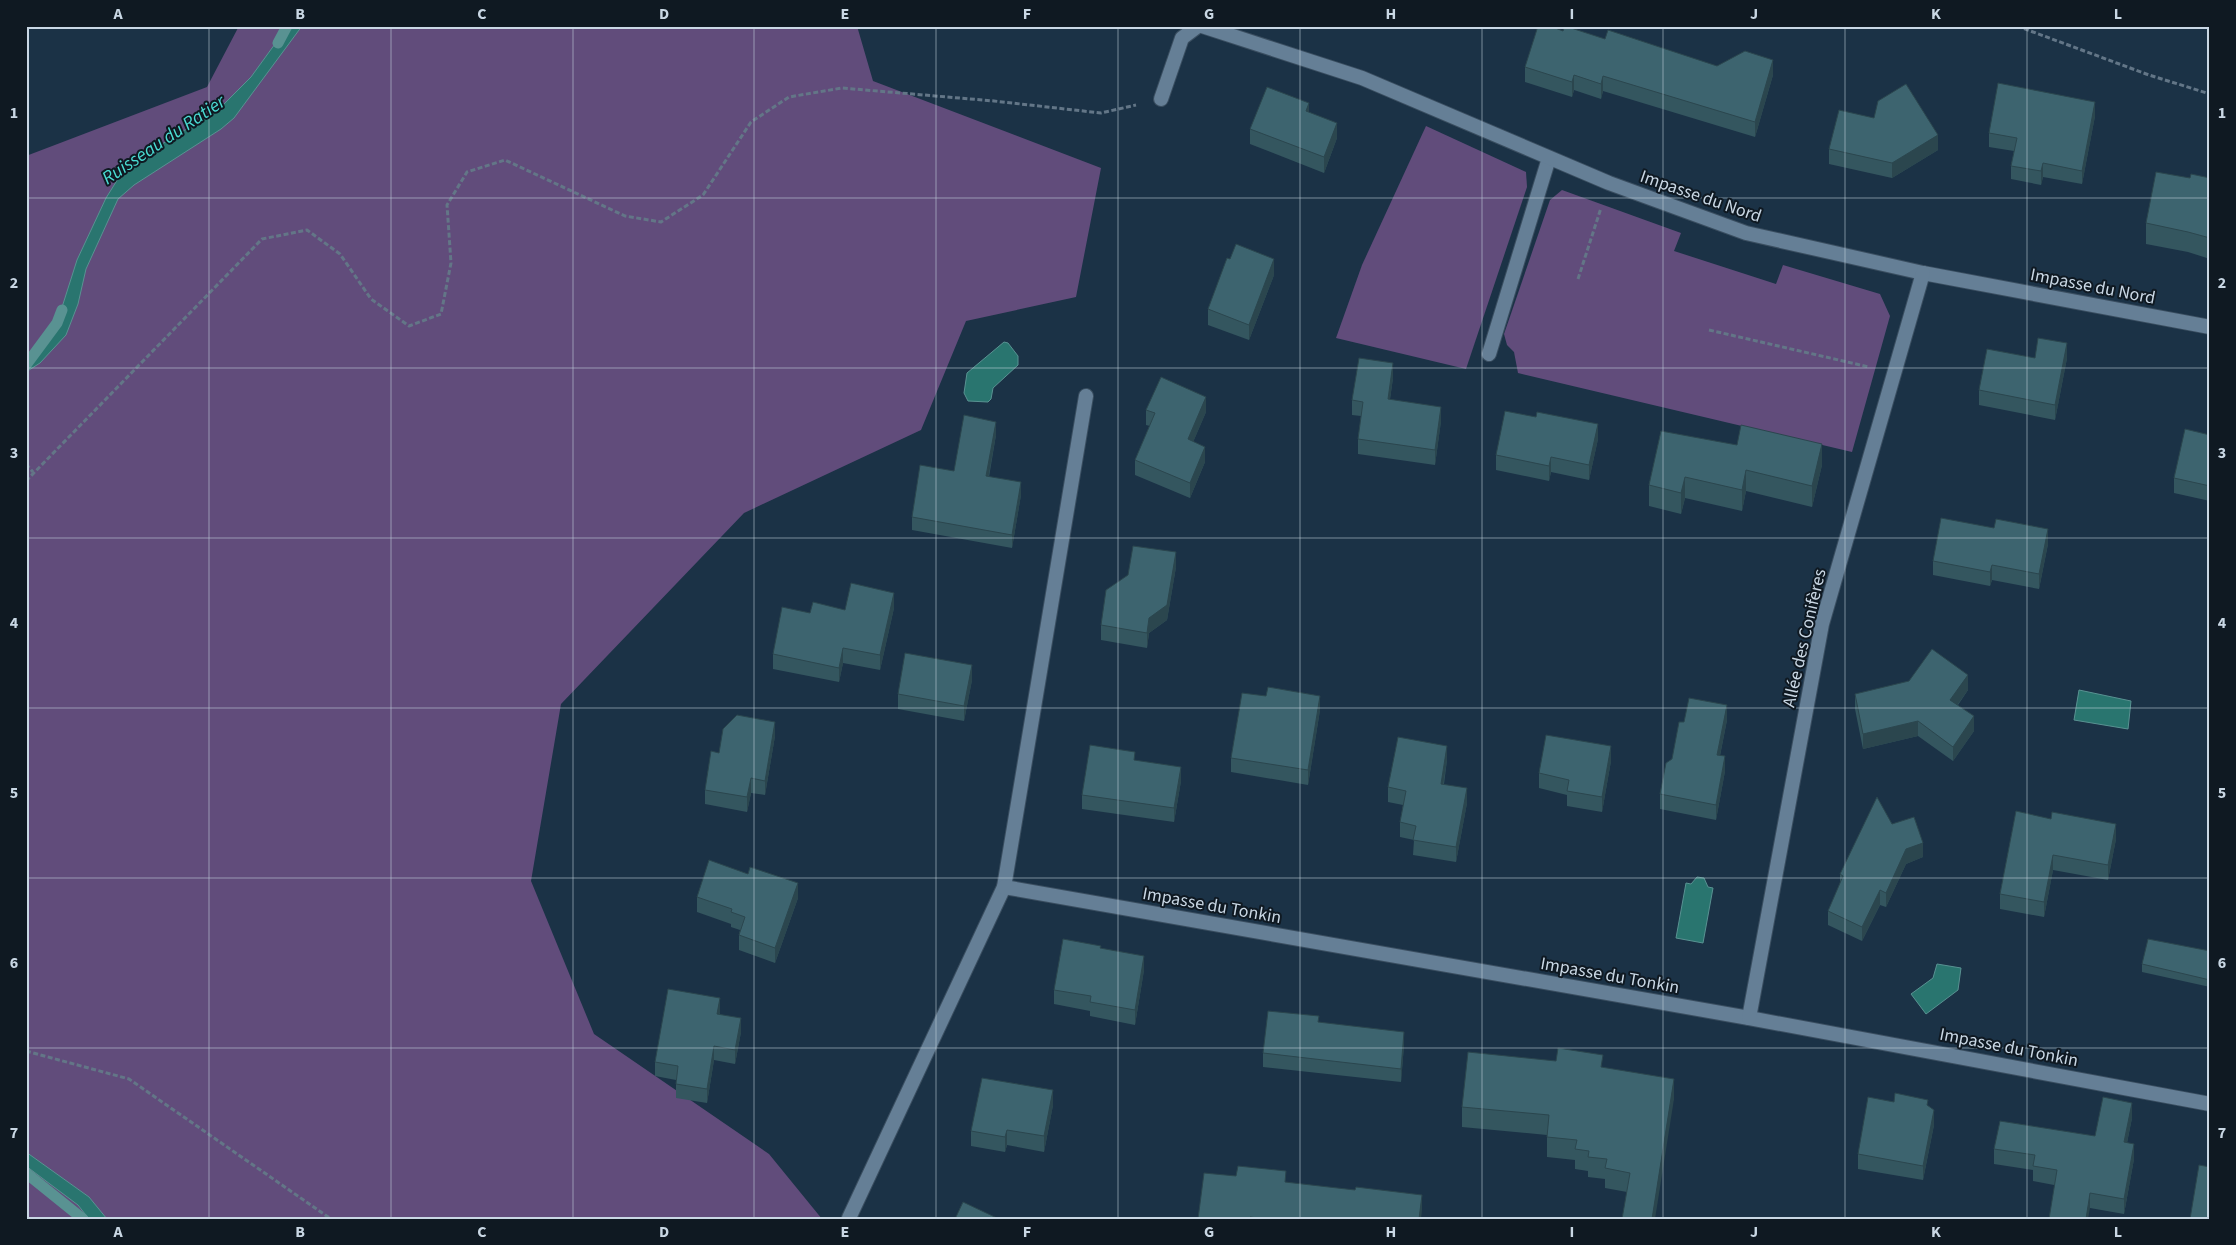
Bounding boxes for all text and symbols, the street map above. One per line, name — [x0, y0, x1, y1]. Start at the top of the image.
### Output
text: A — [112, 3, 123, 25]
text: B — [295, 3, 305, 25]
text: C — [477, 3, 487, 25]
text: D — [659, 3, 669, 25]
text: E — [841, 3, 849, 25]
text: F — [1023, 3, 1031, 25]
text: G — [1204, 3, 1214, 25]
text: H — [1386, 3, 1396, 25]
text: I — [1570, 3, 1574, 25]
text: J — [1750, 3, 1758, 25]
text: K — [1931, 3, 1941, 25]
text: L — [2114, 3, 2122, 25]
water label: Ruisseau du Ratier — [97, 88, 232, 192]
text: 1 — [10, 102, 18, 124]
text: 1 — [2218, 102, 2226, 124]
street label: Impasse du Nord — [1637, 164, 1765, 229]
street label: Impasse du Nord — [2028, 262, 2158, 311]
text: 2 — [10, 272, 18, 294]
text: 2 — [2218, 272, 2226, 294]
text: 3 — [10, 442, 18, 464]
text: 3 — [2218, 442, 2226, 464]
street label: Allée des Conifères — [1776, 566, 1833, 710]
text: 4 — [10, 612, 19, 634]
text: 4 — [2218, 612, 2227, 634]
text: 5 — [10, 782, 18, 804]
text: 5 — [2218, 782, 2226, 804]
street label: Impasse du Tonkin — [1140, 881, 1283, 930]
street label: Impasse du Tonkin — [1538, 951, 1681, 1000]
text: 6 — [10, 952, 18, 974]
text: 6 — [2218, 952, 2226, 974]
street label: Impasse du Tonkin — [1937, 1022, 2080, 1073]
text: 7 — [10, 1122, 18, 1144]
text: 7 — [2218, 1122, 2226, 1144]
text: A — [112, 1221, 123, 1243]
text: B — [295, 1221, 305, 1243]
text: C — [477, 1221, 487, 1243]
text: D — [659, 1221, 669, 1243]
text: E — [841, 1221, 849, 1243]
text: F — [1023, 1221, 1031, 1243]
text: G — [1204, 1221, 1214, 1243]
text: H — [1386, 1221, 1396, 1243]
text: I — [1570, 1221, 1574, 1243]
text: J — [1750, 1221, 1758, 1243]
text: K — [1931, 1221, 1941, 1243]
text: L — [2114, 1221, 2122, 1243]

